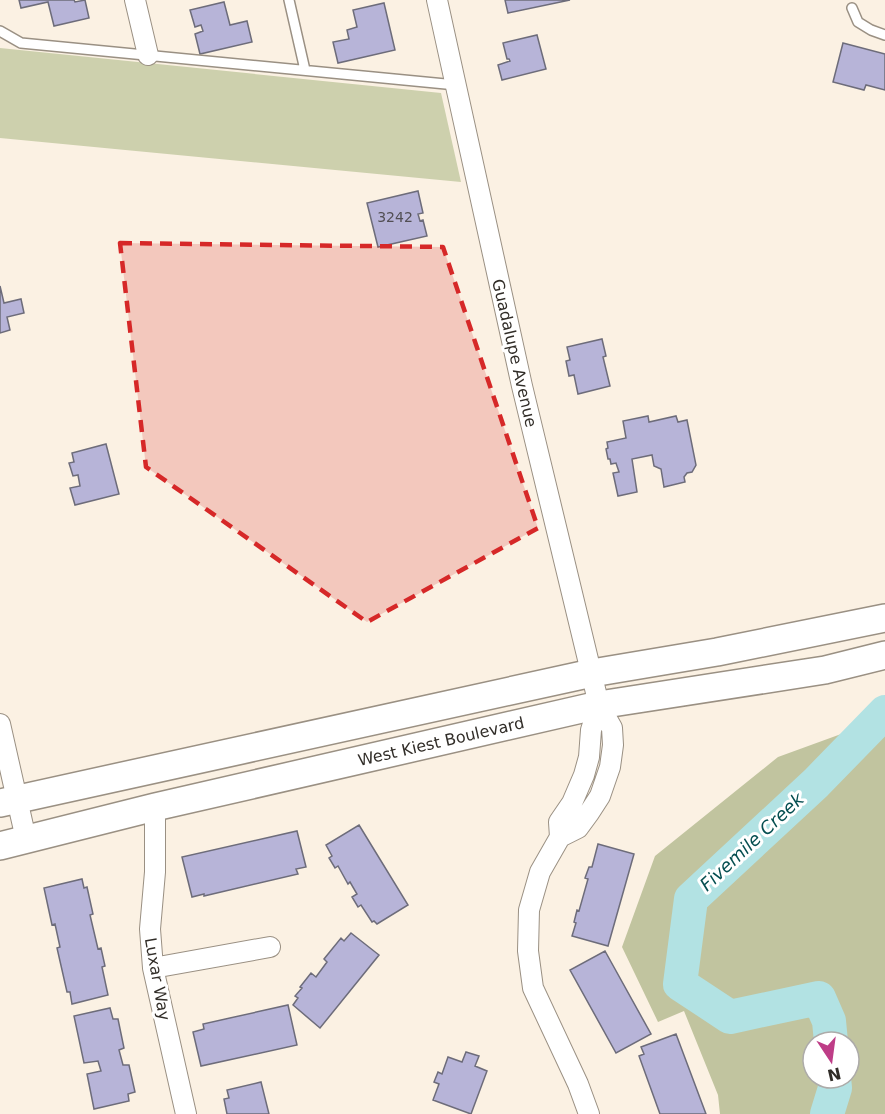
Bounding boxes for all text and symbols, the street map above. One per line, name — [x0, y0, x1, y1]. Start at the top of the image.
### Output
house number: 3242 — [377, 209, 413, 225]
street label: Guadalupe Avenue — [488, 277, 541, 429]
street label: West Kiest Boulevard — [356, 713, 526, 770]
water label: Fivemile Creek — [696, 787, 809, 895]
street label: Luxar Way — [141, 936, 174, 1022]
north arrow — [801, 1030, 861, 1090]
text: N — [826, 1063, 843, 1085]

